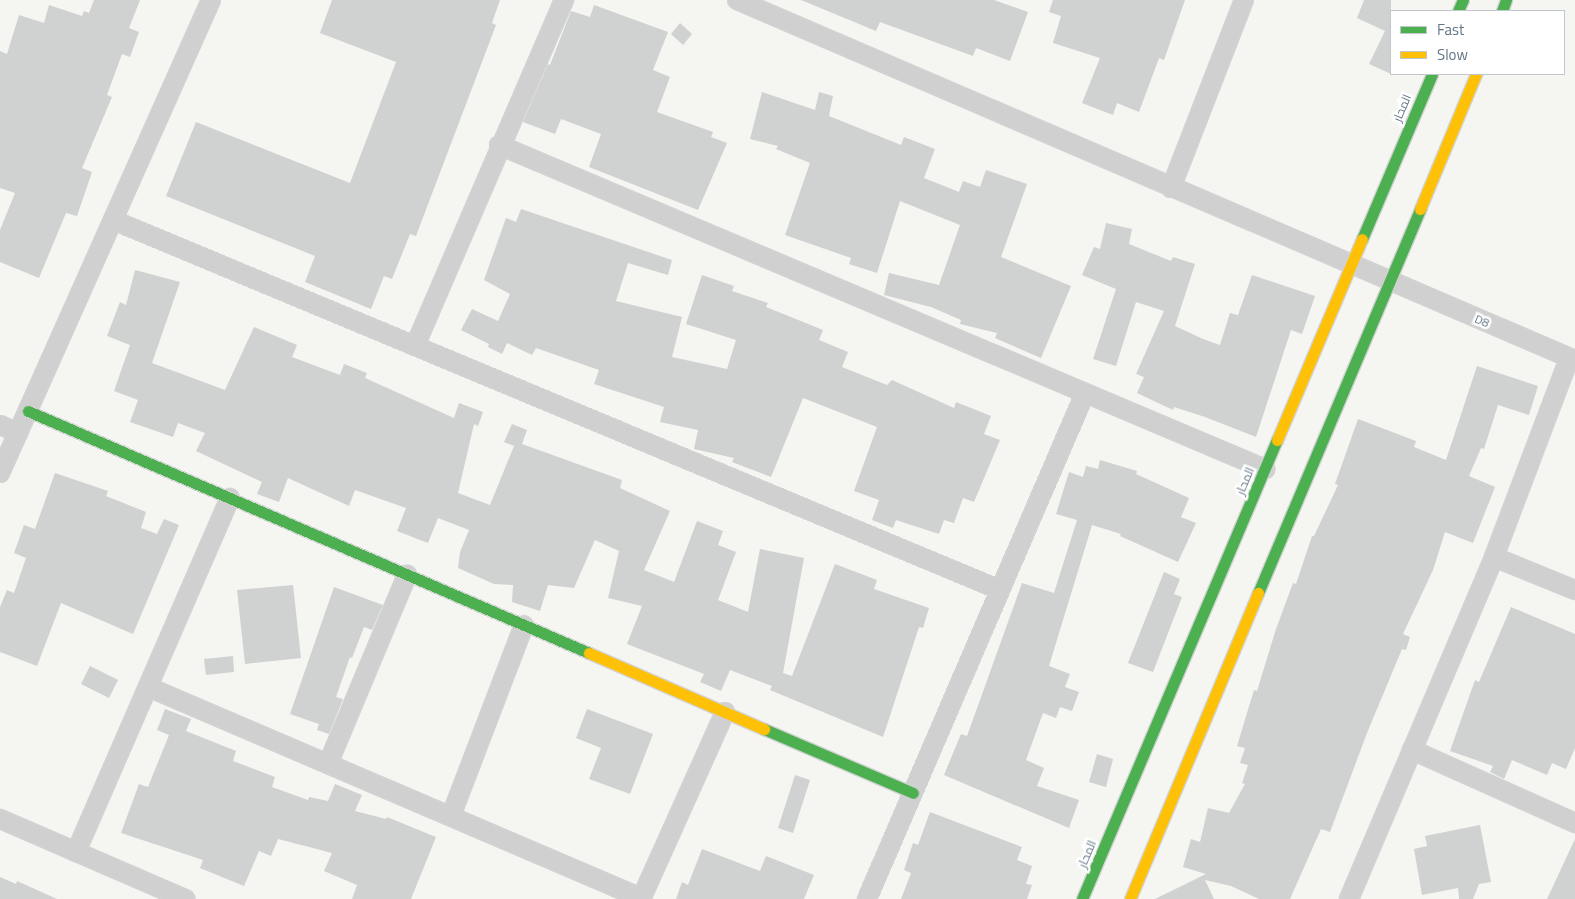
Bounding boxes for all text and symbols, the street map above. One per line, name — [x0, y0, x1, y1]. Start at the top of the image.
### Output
legend — [1390, 10, 1565, 75]
text: Fast — [1437, 18, 1464, 41]
text: Slow — [1437, 43, 1468, 66]
street label: المحار — [1390, 92, 1414, 124]
street label: D8 — [1473, 312, 1491, 330]
street label: المحار — [1233, 465, 1257, 497]
street label: المحار — [1075, 838, 1099, 870]

